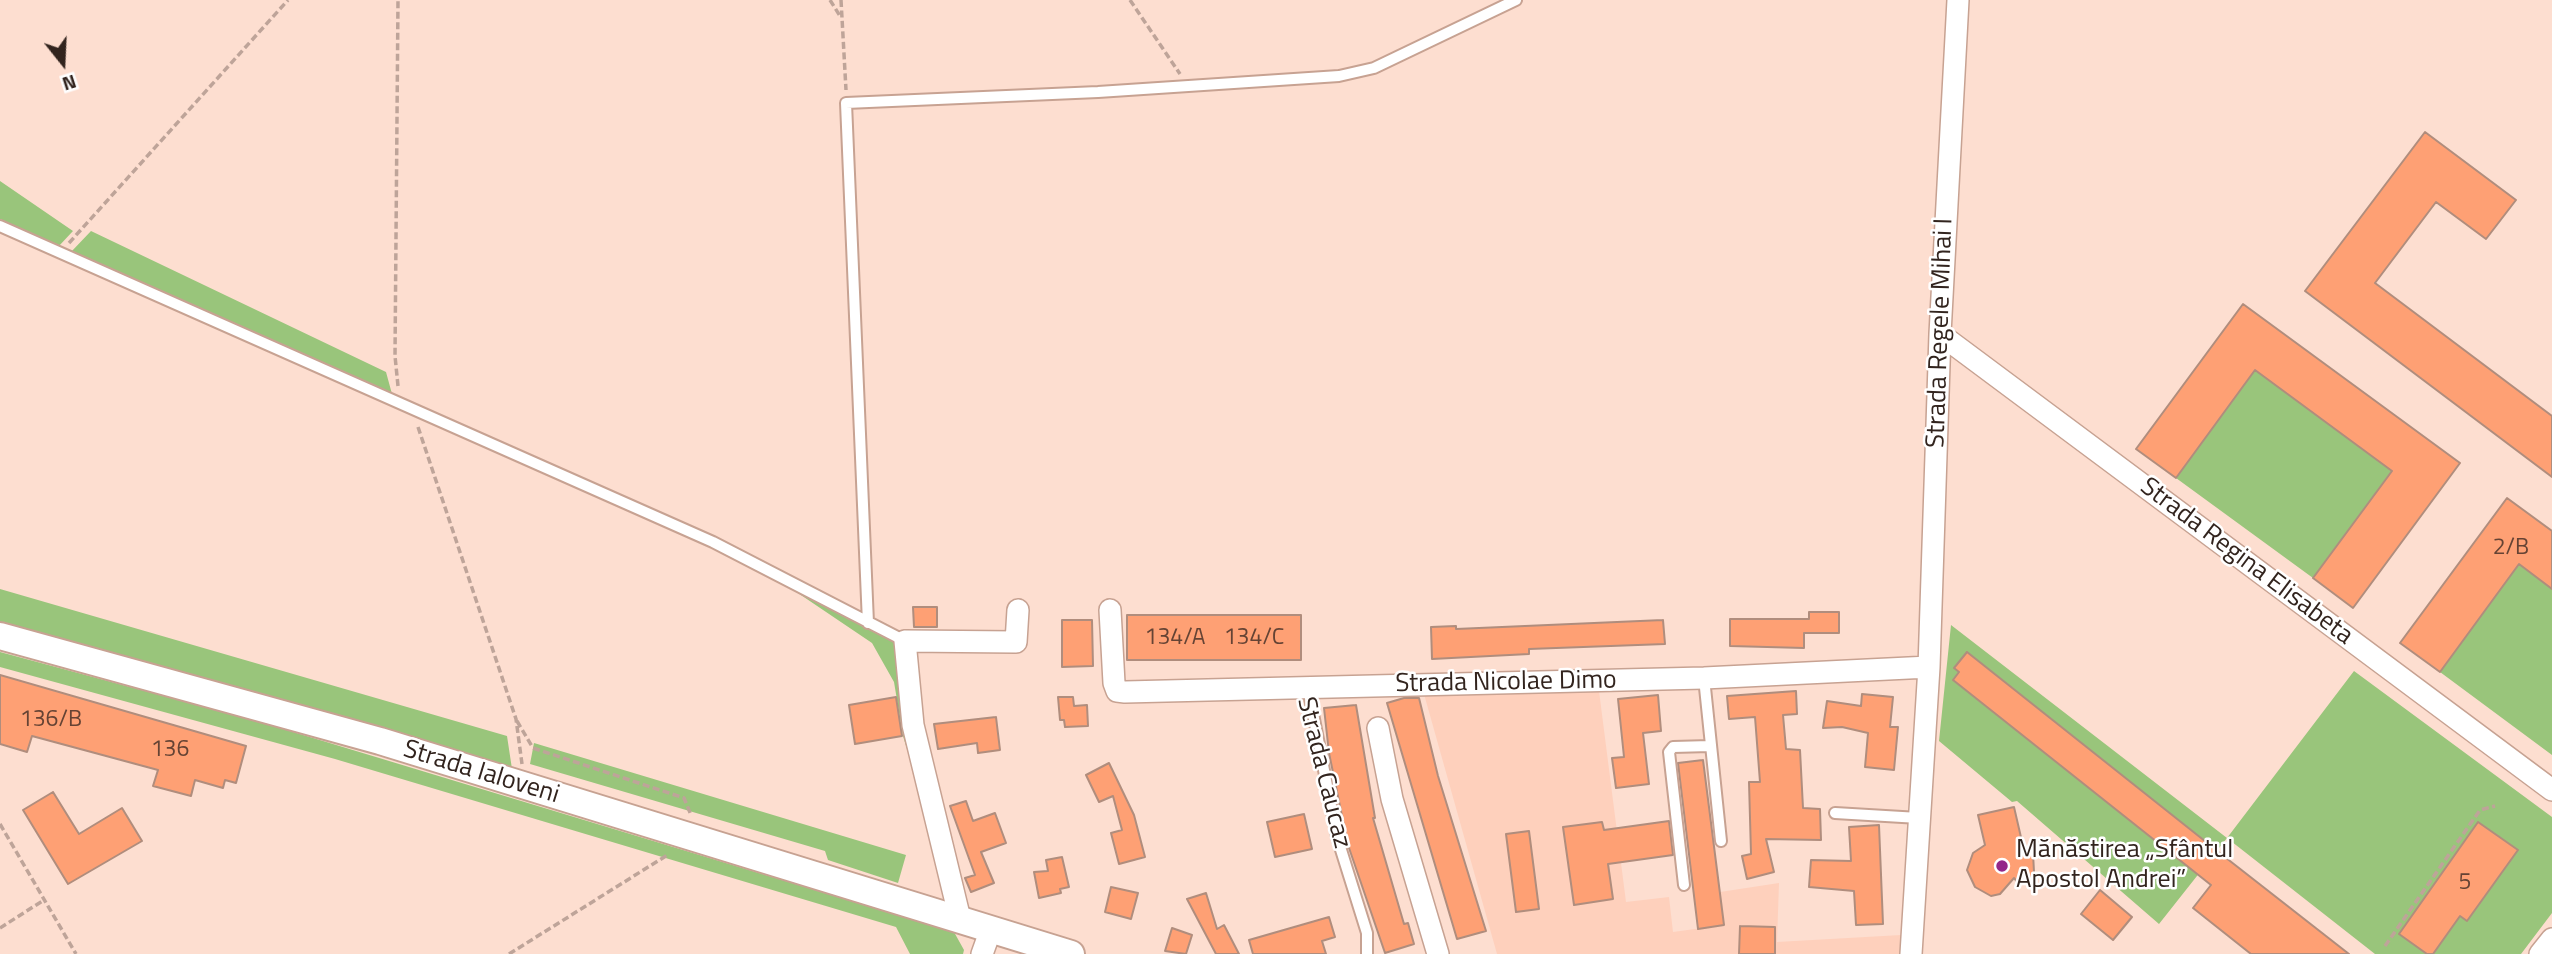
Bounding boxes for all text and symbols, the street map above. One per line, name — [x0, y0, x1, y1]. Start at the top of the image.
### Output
north arrow — [28, 28, 98, 98]
text: N — [59, 68, 80, 99]
street label: Strada Regele Mihai I — [1921, 217, 1961, 449]
street label: Strada Regina Elisabeta — [2133, 472, 2359, 652]
house number: 2/B — [2493, 534, 2529, 562]
house number: 134/A — [1145, 624, 1205, 652]
house number: 134/C — [1224, 624, 1284, 652]
street label: Strada Nicolae Dimo — [1395, 665, 1617, 701]
street label: Strada Caucaz — [1289, 694, 1357, 852]
house number: 136/B — [20, 706, 82, 734]
street label: Strada Ialoveni — [399, 734, 563, 812]
house number: 136 — [151, 736, 189, 764]
place label: Mănăstirea „Sfântul Apostol Andrei” — [2016, 835, 2233, 896]
marker: Mănăstirea „Sfântul Apostol Andrei” — [1994, 858, 2010, 874]
house number: 5 — [2459, 869, 2471, 897]

